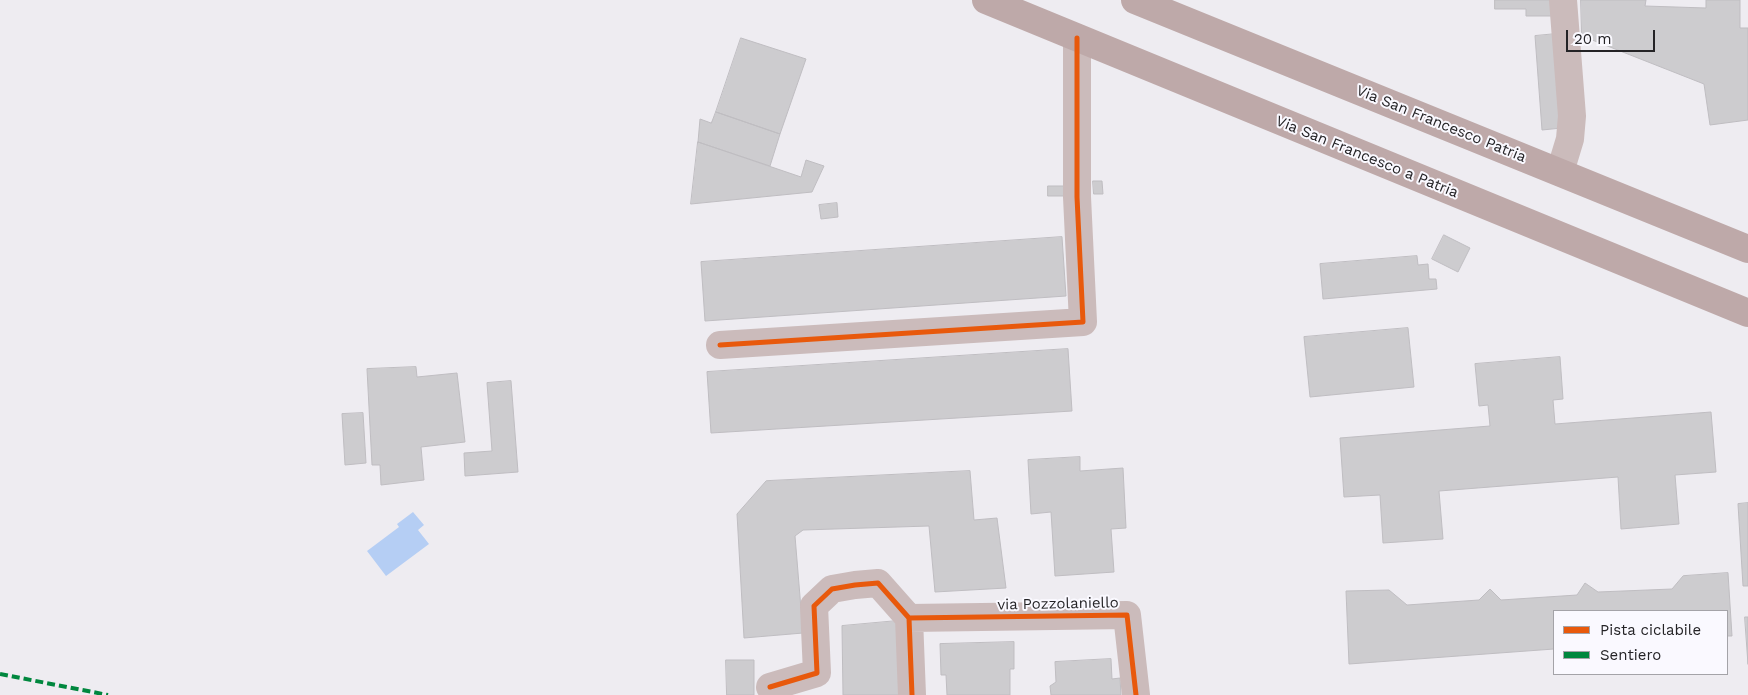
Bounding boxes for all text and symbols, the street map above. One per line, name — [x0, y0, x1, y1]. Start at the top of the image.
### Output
scale bar — [1568, 20, 1657, 52]
text: 20 m — [1574, 30, 1612, 48]
street label: Via San Francesco Patria — [1353, 82, 1529, 166]
street label: Via San Francesco a Patria — [1273, 112, 1461, 202]
street label: via Pozzolaniello — [997, 594, 1119, 614]
legend — [1553, 610, 1728, 675]
text: Pista ciclabile — [1600, 621, 1701, 639]
text: Sentiero — [1600, 646, 1661, 664]

